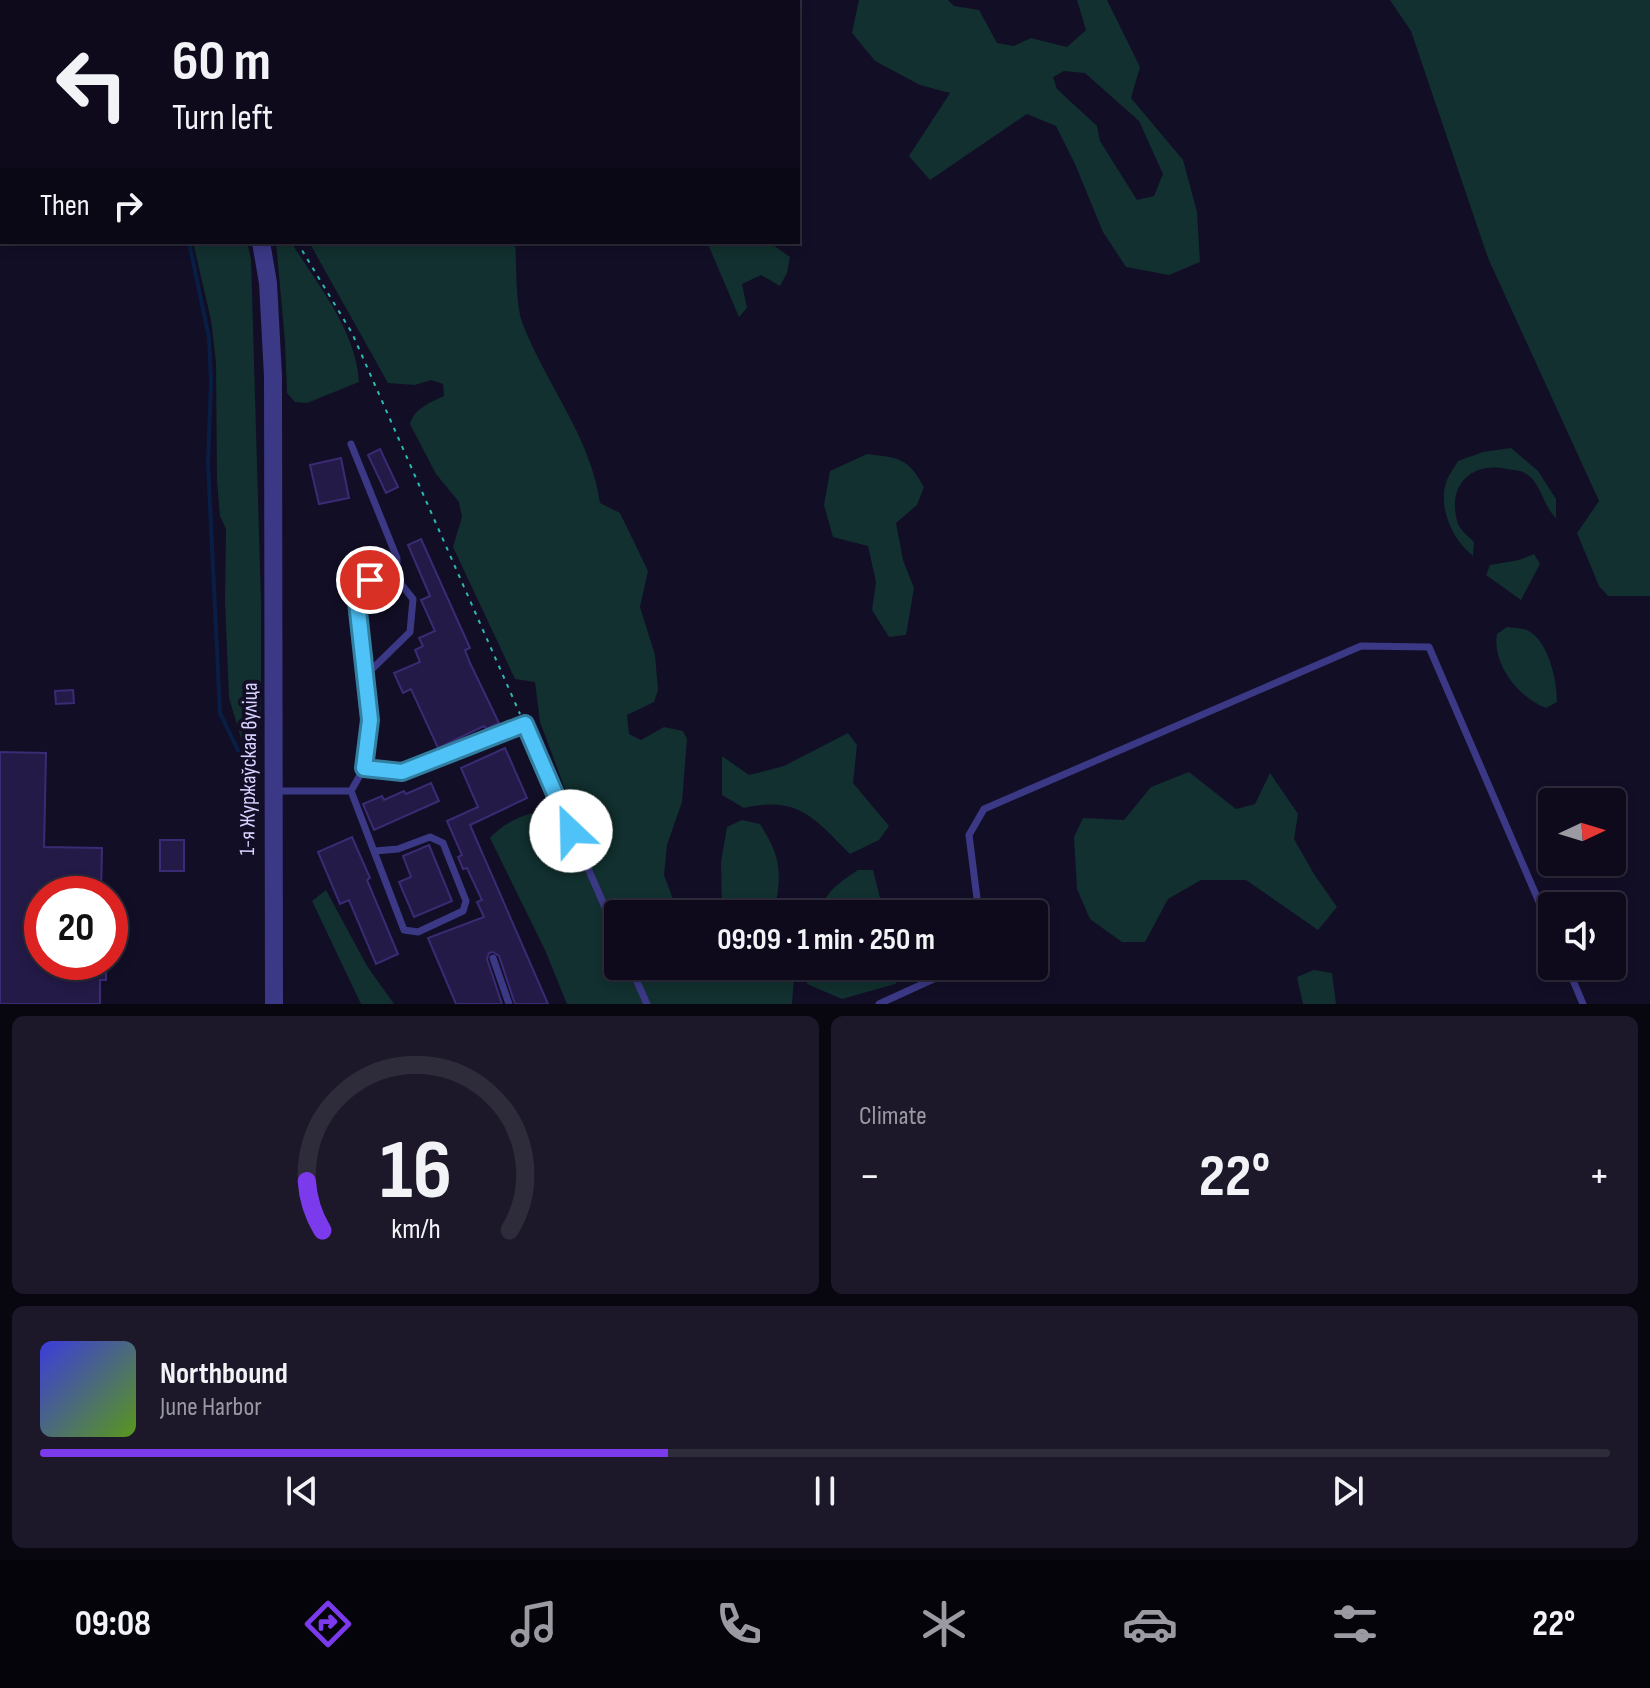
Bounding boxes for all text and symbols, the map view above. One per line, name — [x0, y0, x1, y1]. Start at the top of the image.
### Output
text: 60 m — [172, 29, 271, 96]
icon: left — [40, 32, 144, 136]
text: Turn left — [172, 97, 273, 140]
icon: right — [106, 184, 150, 228]
text: Then — [40, 188, 90, 224]
pin — [336, 546, 404, 614]
icon: arrive — [348, 558, 392, 602]
street label: 1-я Журжаўская вуліца — [234, 682, 264, 856]
north arrow — [1538, 788, 1626, 876]
map controls — [1538, 788, 1626, 980]
position arrow — [529, 789, 613, 873]
speed limit sign: 20 — [24, 876, 128, 980]
button: sound — [1538, 892, 1626, 980]
text: 09:09 · 1 min · 250 m — [717, 922, 935, 958]
text: Climate — [859, 1101, 927, 1132]
text: 16 — [380, 1122, 451, 1222]
text: 22° — [1199, 1141, 1270, 1213]
text: − — [859, 1150, 881, 1203]
text: + — [1588, 1150, 1610, 1203]
text: km/h — [391, 1212, 440, 1247]
text: Northbound — [160, 1356, 288, 1392]
text: June Harbor — [160, 1392, 262, 1423]
icon: previous — [280, 1469, 324, 1513]
icon: pause — [803, 1469, 847, 1513]
icon: next — [1326, 1469, 1370, 1513]
icon: directions — [300, 1596, 356, 1652]
icon: music — [506, 1596, 562, 1652]
icon: phone — [711, 1596, 767, 1652]
icon: climate — [916, 1596, 972, 1652]
icon: car — [1122, 1596, 1178, 1652]
icon: filters — [1327, 1596, 1383, 1652]
text: 09:08 — [75, 1603, 151, 1646]
text: 22° — [1532, 1603, 1575, 1646]

